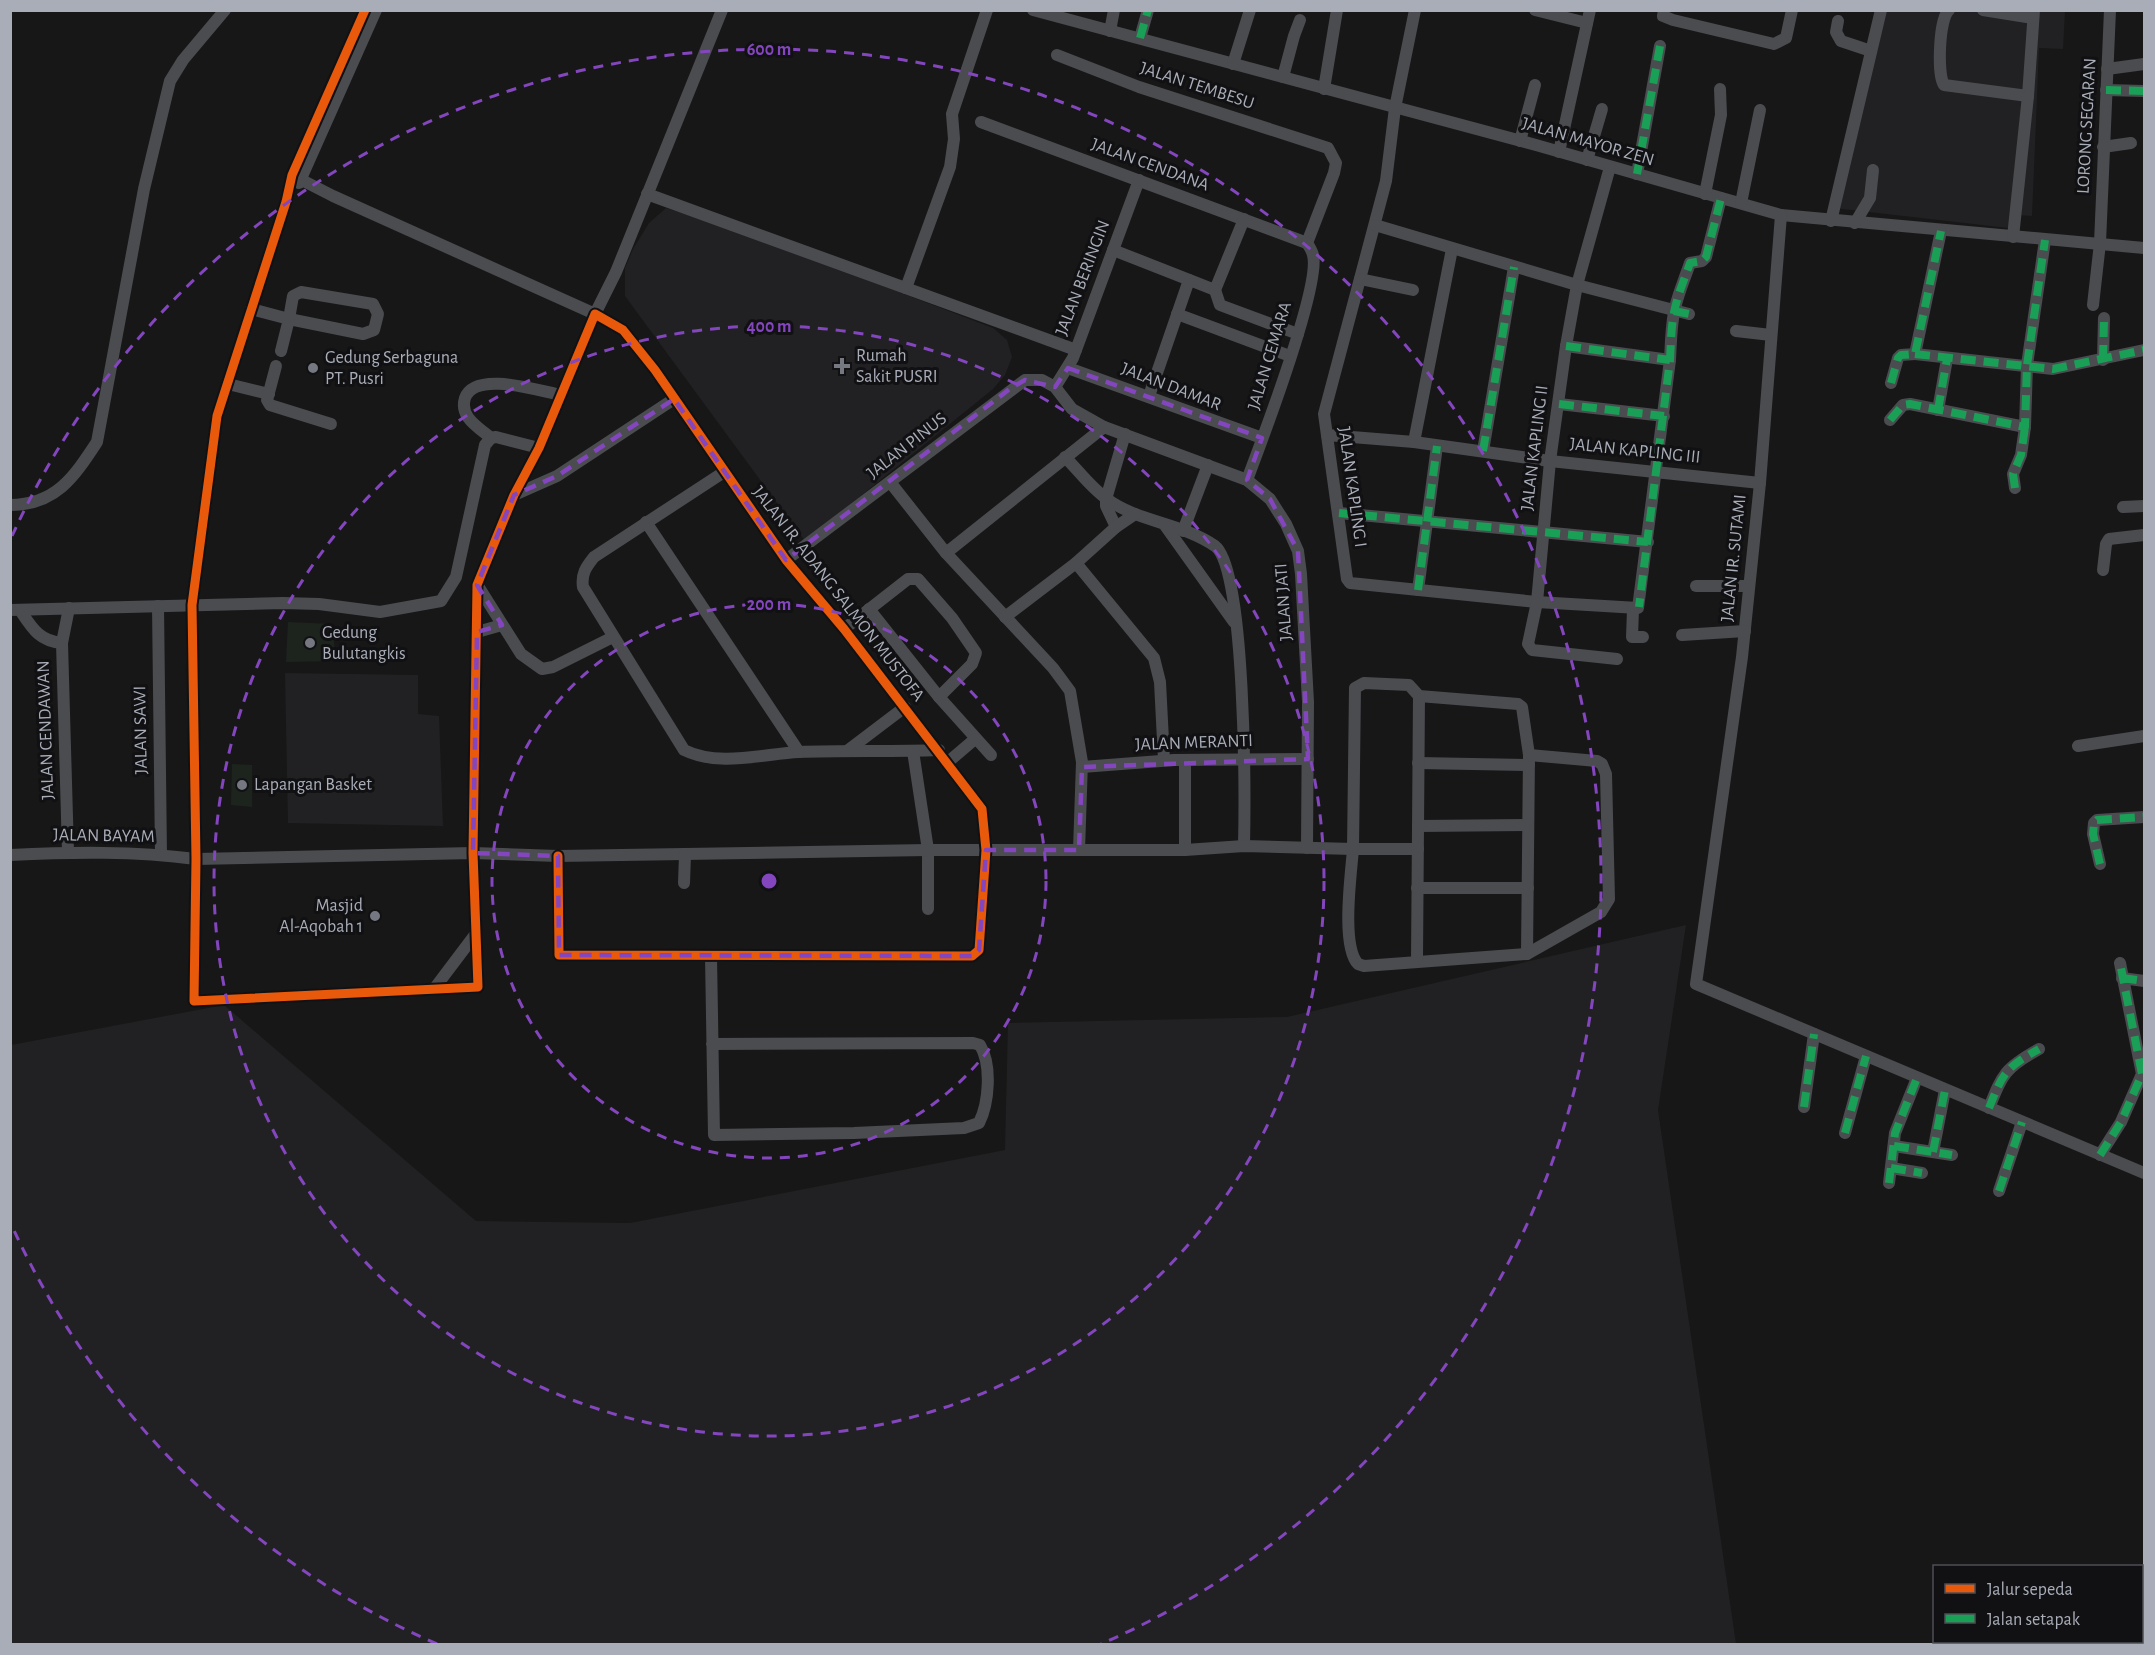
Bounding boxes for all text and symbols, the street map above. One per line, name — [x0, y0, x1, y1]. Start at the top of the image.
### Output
text: 600 m — [747, 41, 791, 59]
street label: LORONG SEGARAN — [2074, 58, 2100, 194]
street label: JALAN TEMBESU — [1138, 59, 1256, 113]
street label: JALAN MAYOR ZEN — [1520, 115, 1656, 169]
street label: JALAN CENDANA — [1089, 135, 1212, 195]
street label: JALAN BERINGIN — [1053, 218, 1113, 338]
street label: JALAN CEMARA — [1245, 299, 1295, 412]
text: 400 m — [746, 318, 792, 336]
place label: Rumah Sakit PUSRI — [856, 347, 938, 386]
place label: Gedung Serbaguna PT. Pusri — [325, 349, 458, 388]
marker: Rumah Sakit PUSRI — [833, 357, 851, 375]
street label: JALAN DAMAR — [1119, 360, 1223, 414]
marker: Gedung Serbaguna PT. Pusri — [306, 361, 320, 375]
street label: JALAN KAPLING II — [1518, 384, 1552, 512]
street label: JALAN PINUS — [864, 410, 950, 482]
street label: JALAN KAPLING I — [1335, 426, 1369, 548]
street label: JALAN KAPLING III — [1569, 435, 1701, 467]
street label: JALAN IR. ADANG SALMON MUSTOFA — [749, 483, 928, 705]
street label: JALAN IR. SUTAMI — [1718, 493, 1750, 623]
street label: JALAN JATI — [1272, 563, 1296, 641]
text: 200 m — [747, 596, 791, 614]
place label: Gedung Bulutangkis — [322, 624, 406, 663]
marker: Gedung Bulutangkis — [303, 636, 317, 650]
street label: JALAN CENDAWAN — [35, 660, 57, 800]
street label: JALAN SAWI — [131, 686, 151, 774]
street label: JALAN MERANTI — [1135, 732, 1253, 754]
place label: Lapangan Basket — [254, 776, 372, 794]
marker: Lapangan Basket — [235, 778, 249, 792]
street label: JALAN BAYAM — [53, 826, 155, 846]
centre of rings — [759, 871, 779, 891]
place label: Masjid Al-Aqobah 1 — [279, 897, 363, 936]
marker: Masjid Al-Aqobah 1 — [368, 909, 382, 923]
legend — [1933, 1565, 2143, 1643]
text: Jalur sepeda — [1987, 1581, 2073, 1599]
text: Jalan setapak — [1987, 1611, 2081, 1629]

